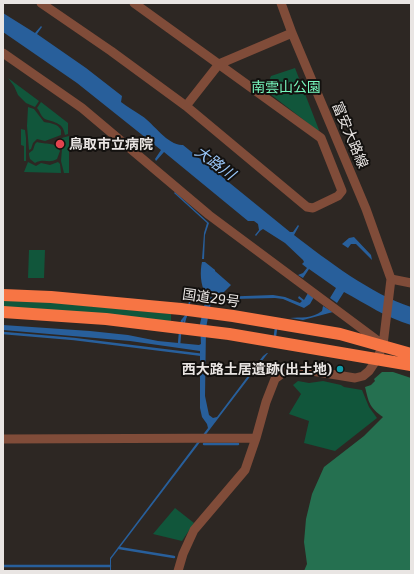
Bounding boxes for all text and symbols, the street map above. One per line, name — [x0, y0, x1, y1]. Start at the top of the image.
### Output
park label: 南雲山公園 — [251, 79, 321, 95]
street label: 富安大路線 — [329, 100, 371, 170]
place label: 鳥取市立病院 — [69, 136, 153, 152]
marker: 鳥取市立病院 — [54, 138, 66, 150]
water label: 大路川 — [192, 142, 238, 184]
street label: 国道29号 — [181, 286, 241, 310]
place label: 西大路土居遺跡(出土地) — [182, 361, 332, 377]
marker: 西大路土居遺跡(出土地) — [335, 364, 345, 374]

